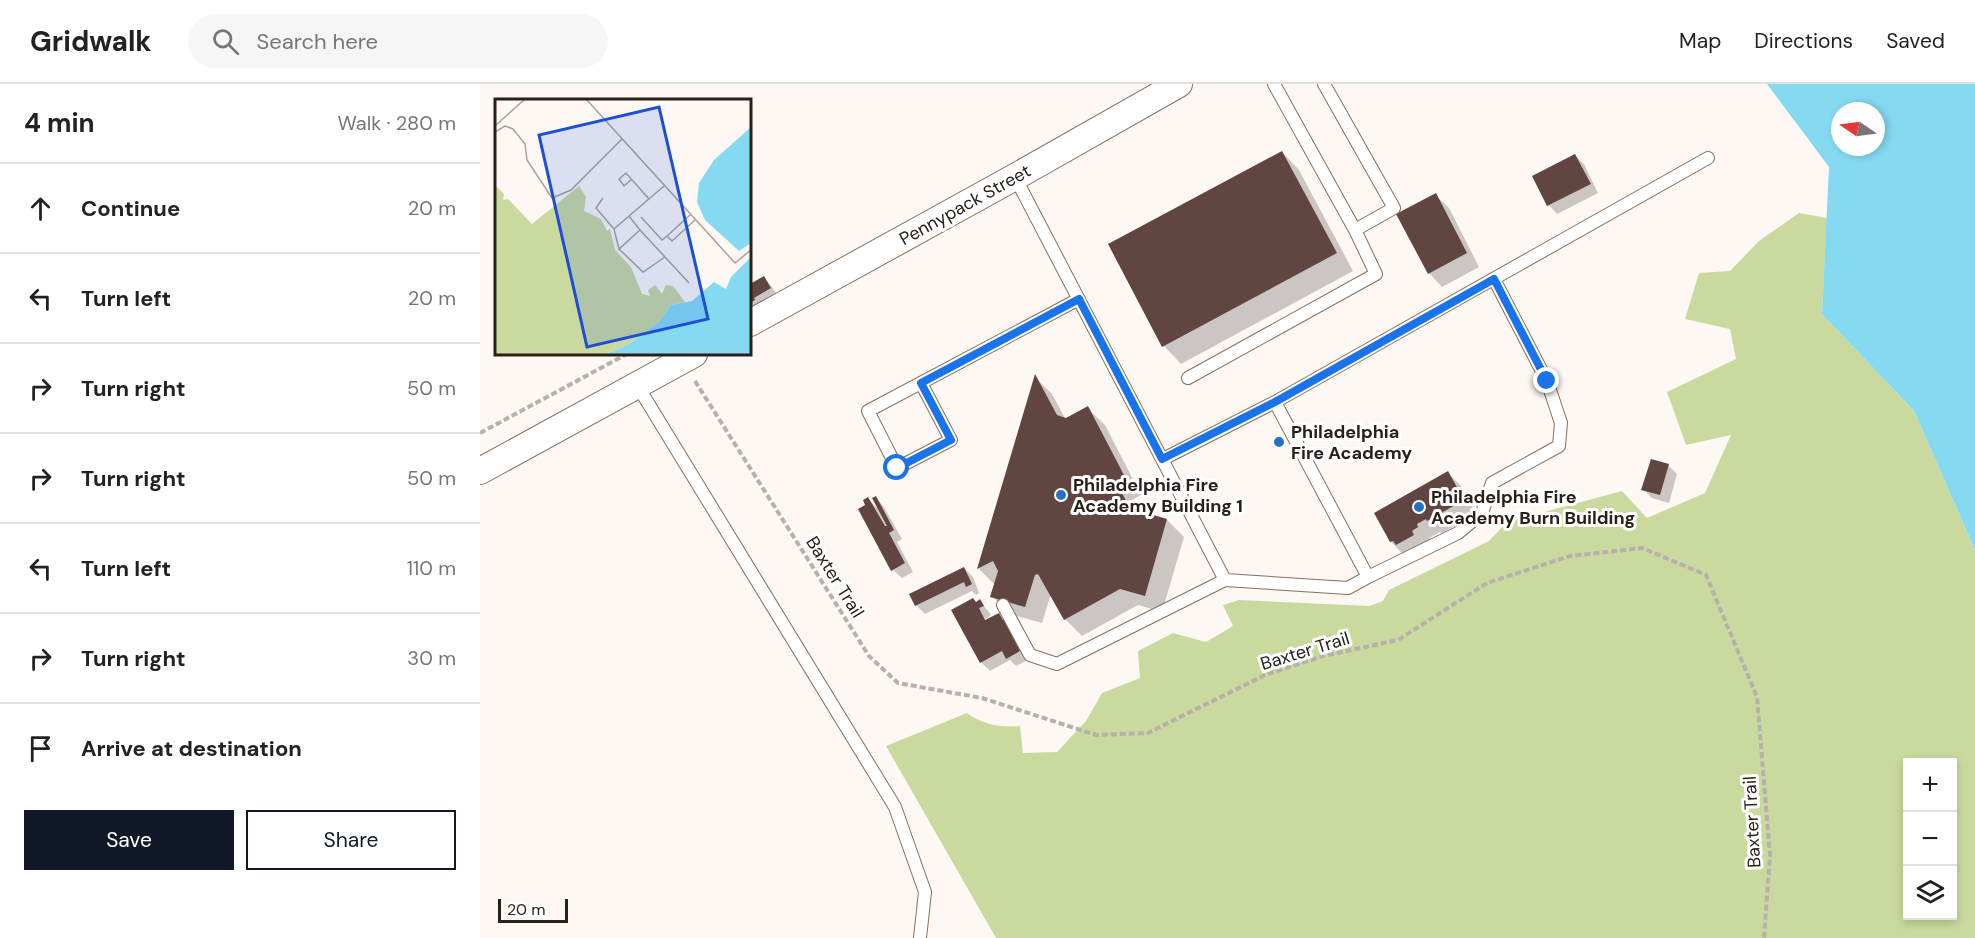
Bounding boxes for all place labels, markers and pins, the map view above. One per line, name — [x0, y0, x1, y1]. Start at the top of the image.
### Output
place label: Philadelphia Fire Academy — [1291, 420, 1412, 465]
marker: Philadelphia Fire Academy — [1272, 435, 1286, 449]
place label: Philadelphia Fire Academy Building 1 — [1073, 473, 1243, 518]
place label: Philadelphia Fire Academy Burn Building — [1431, 485, 1635, 530]
marker: Philadelphia Fire Academy Building 1 — [1054, 488, 1068, 502]
marker: Philadelphia Fire Academy Burn Building — [1412, 500, 1426, 514]

